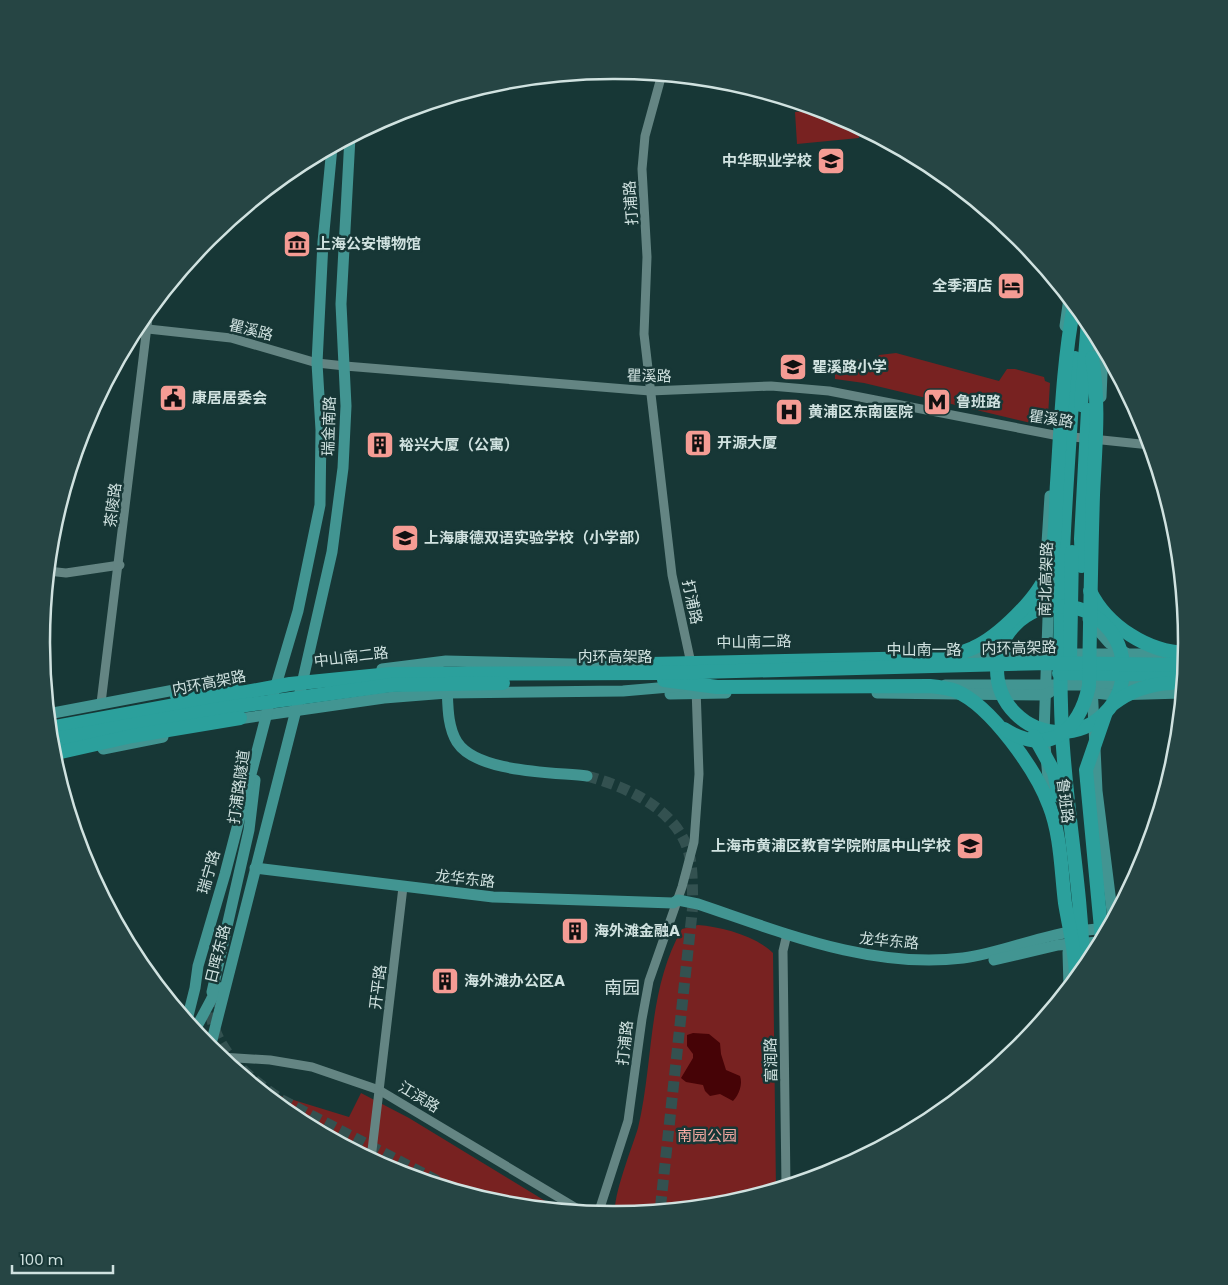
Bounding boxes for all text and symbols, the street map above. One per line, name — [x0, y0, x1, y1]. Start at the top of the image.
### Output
school or university icon: 中华职业学校 — [816, 146, 846, 176]
place label: 中华职业学校 — [722, 150, 812, 171]
street label: 打浦路 — [618, 180, 643, 226]
museum icon: 上海公安博物馆 — [282, 229, 312, 259]
place label: 上海公安博物馆 — [316, 233, 421, 254]
hotel icon: 全季酒店 — [996, 271, 1026, 301]
place label: 全季酒店 — [932, 275, 992, 296]
street label: 瞿溪路 — [227, 314, 276, 345]
school or university icon: 瞿溪路小学 — [778, 352, 808, 382]
place label: 瞿溪路小学 — [812, 356, 887, 377]
street label: 瞿溪路 — [626, 365, 672, 386]
public building icon: 康居居委会 — [158, 383, 188, 413]
place label: 康居居委会 — [192, 387, 267, 408]
metro station icon: 鲁班路 — [922, 387, 952, 417]
place label: 鲁班路 — [956, 391, 1001, 412]
street label: 瑞金南路 — [317, 396, 340, 456]
hospital icon: 黄浦区东南医院 — [774, 397, 804, 427]
place label: 黄浦区东南医院 — [808, 401, 913, 422]
street label: 瞿溪路 — [1027, 405, 1075, 432]
building icon: 开源大厦 — [683, 428, 713, 458]
building icon: 裕兴大厦（公寓） — [365, 430, 395, 460]
place label: 开源大厦 — [717, 432, 777, 453]
place label: 裕兴大厦（公寓） — [399, 434, 519, 455]
street label: 茶陵路 — [99, 481, 126, 529]
school or university icon: 上海康德双语实验学校（小学部） — [390, 523, 420, 553]
place label: 上海康德双语实验学校（小学部） — [424, 527, 649, 548]
street label: 南北高架路 — [1034, 541, 1057, 617]
street label: 打浦路 — [678, 578, 707, 626]
street label: 中山南二路 — [716, 630, 792, 653]
street label: 内环高架路 — [981, 636, 1057, 659]
street label: 中山南一路 — [886, 639, 962, 660]
street label: 中山南二路 — [312, 642, 389, 671]
street label: 内环高架路 — [577, 646, 653, 667]
street label: 内环高架路 — [170, 665, 248, 700]
street label: 打浦路隧道 — [223, 748, 254, 826]
street label: 鲁班路 — [1052, 777, 1079, 825]
school or university icon: 上海市黄浦区教育学院附属中山学校 — [955, 831, 985, 861]
place label: 上海市黄浦区教育学院附属中山学校 — [711, 835, 951, 856]
street label: 瑞宁路 — [192, 847, 225, 896]
street label: 龙华东路 — [434, 865, 496, 892]
building icon: 海外滩金融A — [560, 916, 590, 946]
place label: 海外滩金融A — [594, 920, 680, 941]
street label: 日晖东路 — [200, 922, 235, 986]
street label: 龙华东路 — [858, 927, 920, 954]
street label: 开平路 — [364, 963, 391, 1011]
building icon: 海外滩办公区A — [430, 966, 460, 996]
place label: 海外滩办公区A — [464, 970, 565, 991]
district label: 南园 — [604, 975, 640, 1000]
street label: 打浦路 — [612, 1019, 637, 1066]
street label: 富润路 — [760, 1037, 781, 1083]
street label: 江滨路 — [395, 1076, 444, 1117]
park label: 南园公园 — [677, 1125, 737, 1146]
scale bar — [12, 1242, 114, 1274]
text: 100 m — [20, 1249, 63, 1270]

